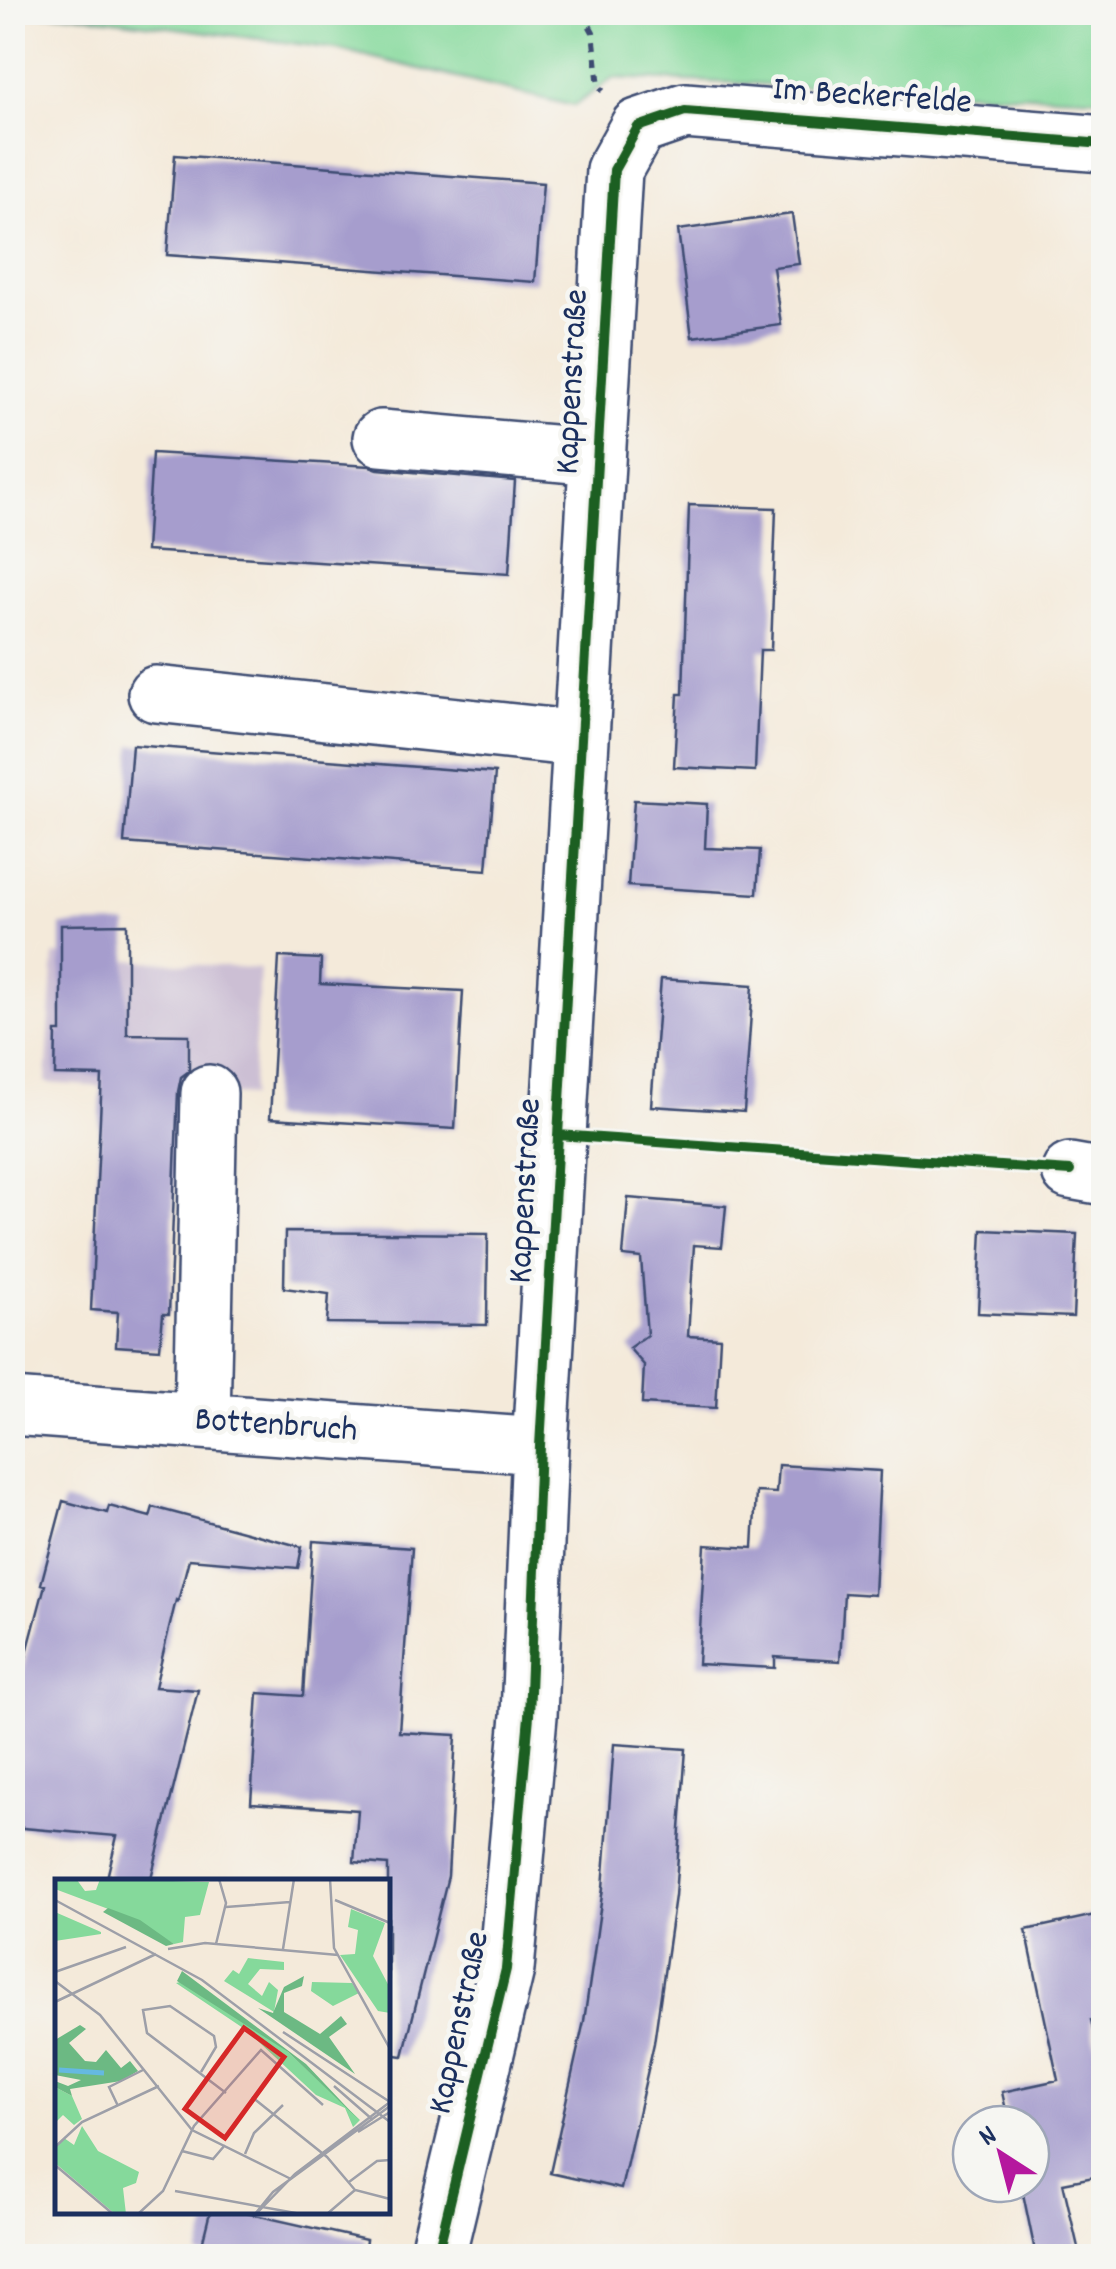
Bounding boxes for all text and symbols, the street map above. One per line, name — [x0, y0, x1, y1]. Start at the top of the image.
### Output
street label: Im Beckerfelde — [771, 66, 973, 130]
street label: Kappenstraße — [544, 288, 604, 476]
street label: Kappenstraße — [497, 1097, 557, 1285]
street label: Bottenbruch — [193, 1396, 359, 1458]
inset map — [55, 1879, 390, 2214]
street label: Kappenstraße — [417, 1927, 505, 2119]
north arrow — [951, 2104, 1051, 2204]
text: N — [972, 2118, 1007, 2158]

